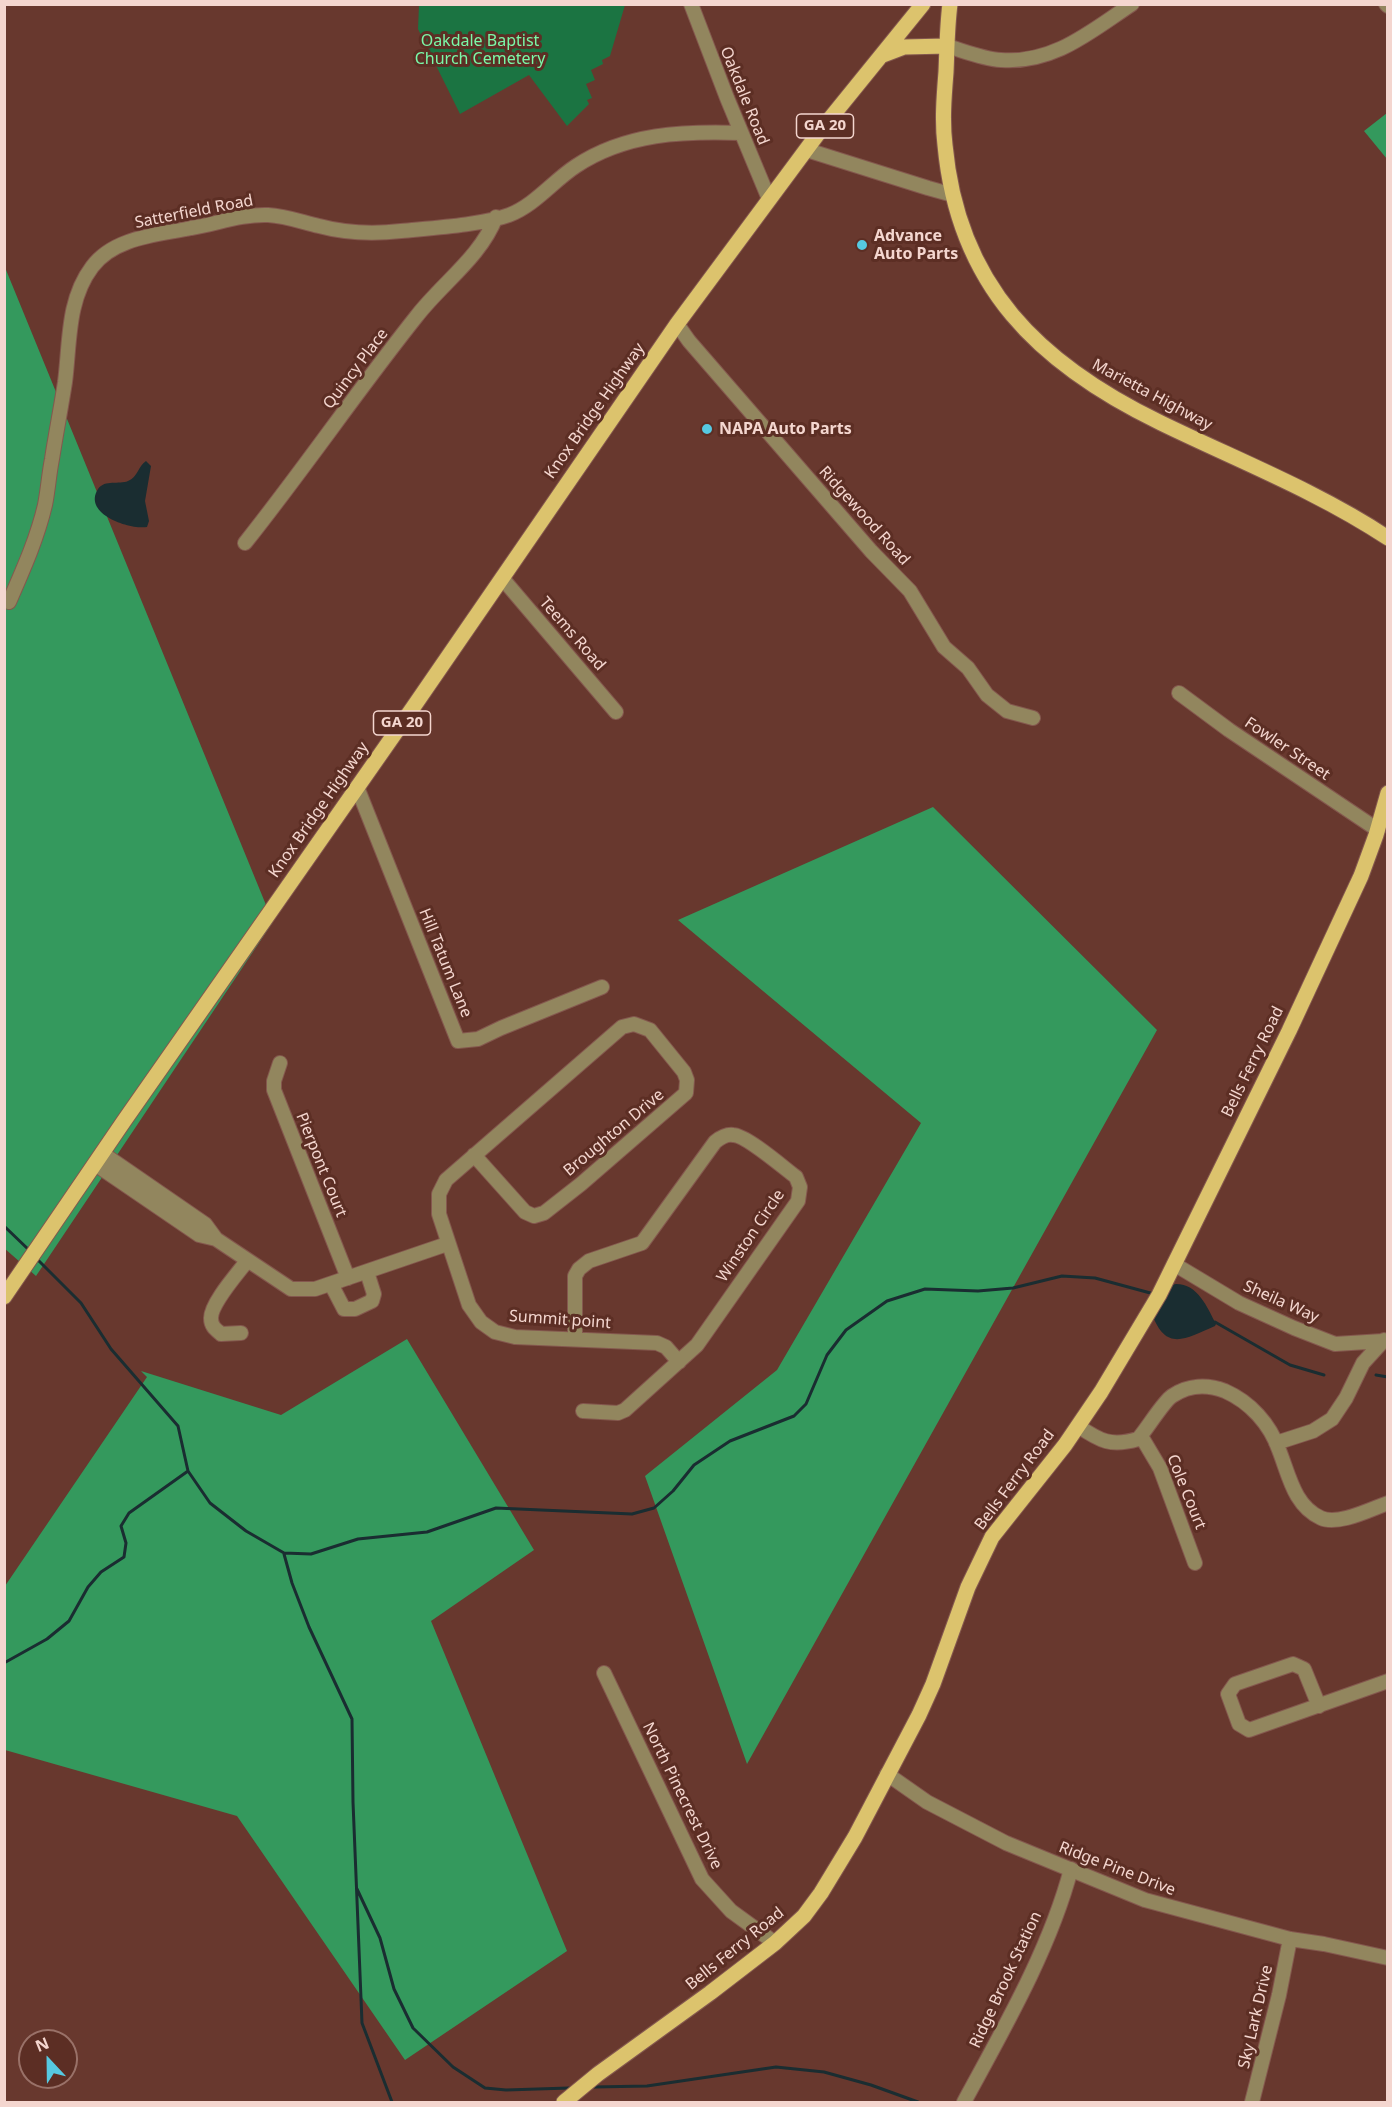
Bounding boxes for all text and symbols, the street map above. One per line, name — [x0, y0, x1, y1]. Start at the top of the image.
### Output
park label: Oakdale Baptist Church Cemetery — [415, 31, 545, 69]
street label: Oakdale Road — [716, 44, 772, 148]
road number: GA 20 — [796, 114, 854, 138]
street label: Satterfield Road — [133, 191, 255, 233]
place label: Advance Auto Parts — [874, 226, 958, 264]
marker: Advance Auto Parts — [855, 238, 869, 252]
street label: Quincy Place — [319, 325, 393, 413]
street label: Knox Bridge Highway — [541, 339, 649, 483]
street label: Marietta Highway — [1089, 355, 1215, 435]
place label: NAPA Auto Parts — [719, 419, 852, 439]
marker: NAPA Auto Parts — [700, 422, 714, 436]
street label: Ridgewood Road — [814, 462, 914, 570]
street label: Teems Road — [535, 593, 609, 675]
road number: GA 20 — [374, 711, 430, 735]
street label: Fowler Street — [1241, 713, 1333, 785]
street label: Knox Bridge Highway — [265, 738, 373, 882]
street label: Hill Tatum Lane — [414, 906, 476, 1020]
street label: Bells Ferry Road — [1218, 1003, 1288, 1121]
street label: Broughton Drive — [560, 1085, 668, 1181]
street label: Pierpont Court — [291, 1110, 351, 1220]
street label: Winston Circle — [713, 1186, 789, 1286]
street label: Sheila Way — [1240, 1277, 1322, 1327]
street label: Summit point — [508, 1307, 612, 1333]
street label: Bells Ferry Road — [971, 1426, 1059, 1534]
street label: Cole Court — [1162, 1452, 1210, 1532]
street label: North Pinecrest Drive — [638, 1719, 726, 1873]
street label: Ridge Pine Drive — [1056, 1838, 1178, 1900]
street label: Bells Ferry Road — [682, 1904, 788, 1994]
street label: Ridge Brook Station — [966, 1909, 1046, 2051]
street label: Sky Lark Drive — [1235, 1963, 1277, 2071]
north arrow — [18, 2029, 78, 2089]
text: N — [32, 2032, 52, 2057]

